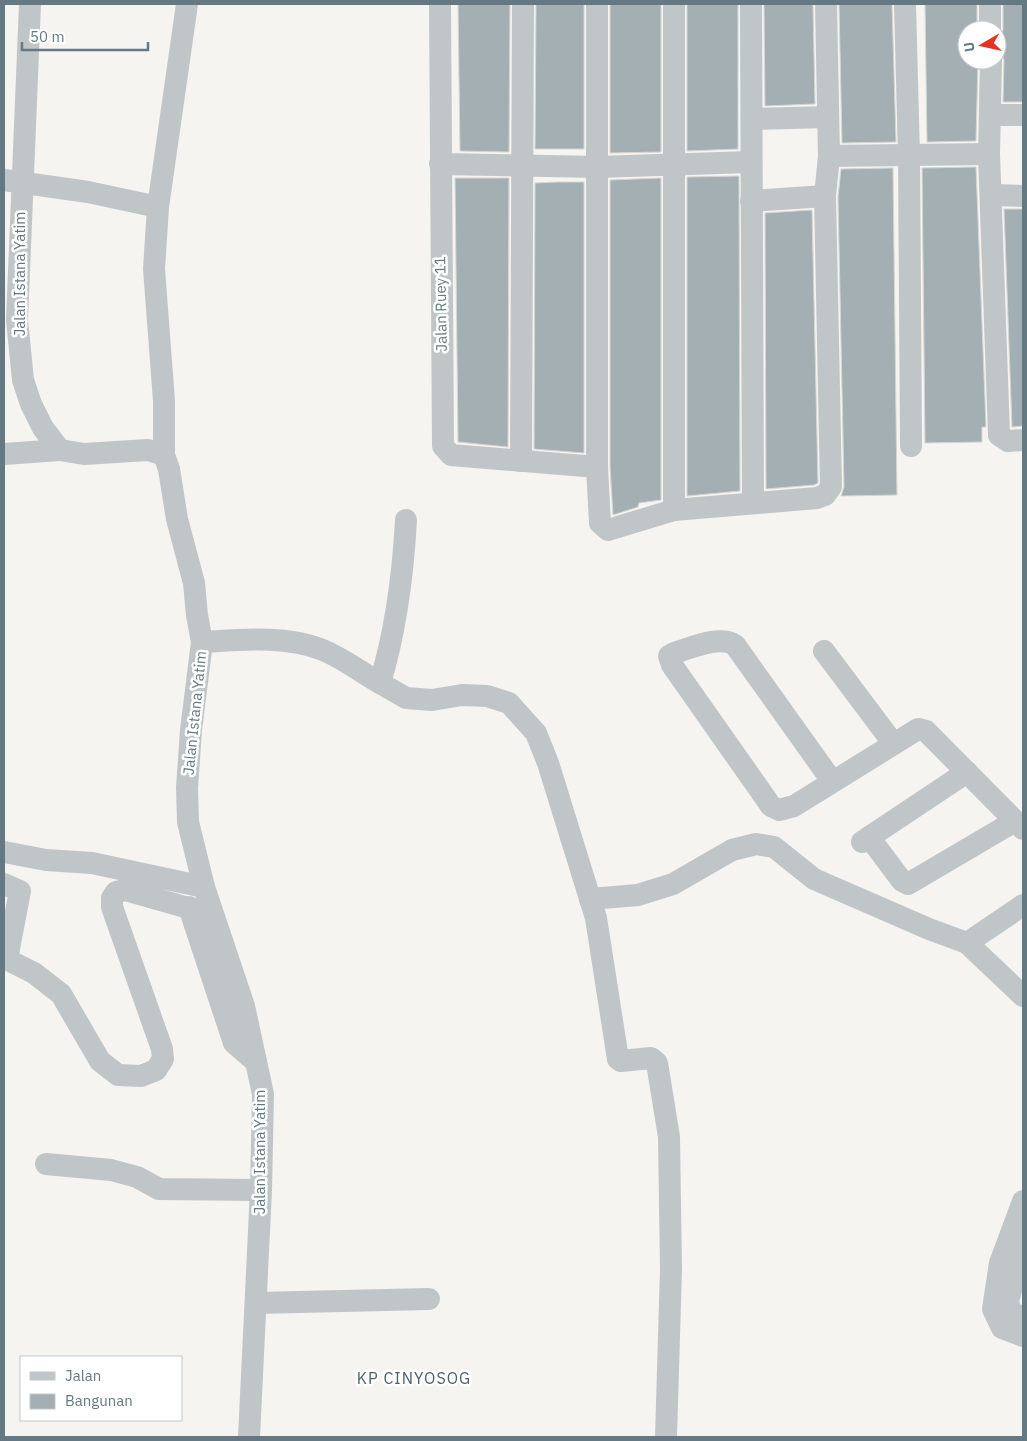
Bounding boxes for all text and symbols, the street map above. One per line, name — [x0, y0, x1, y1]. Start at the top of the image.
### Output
scale bar — [22, 20, 149, 52]
north arrow — [957, 20, 1007, 70]
text: 50 m — [30, 27, 65, 46]
text: U — [960, 41, 979, 53]
street label: Jalan Istana Yatim — [10, 212, 29, 336]
street label: Jalan Ruey 11 — [430, 256, 451, 352]
street label: Jalan Istana Yatim — [179, 650, 210, 776]
street label: Jalan Istana Yatim — [250, 1090, 269, 1214]
legend — [20, 1356, 182, 1421]
text: Jalan — [65, 1366, 101, 1385]
district label: KP CINYOSOG — [357, 1368, 471, 1388]
text: Bangunan — [65, 1391, 133, 1410]

